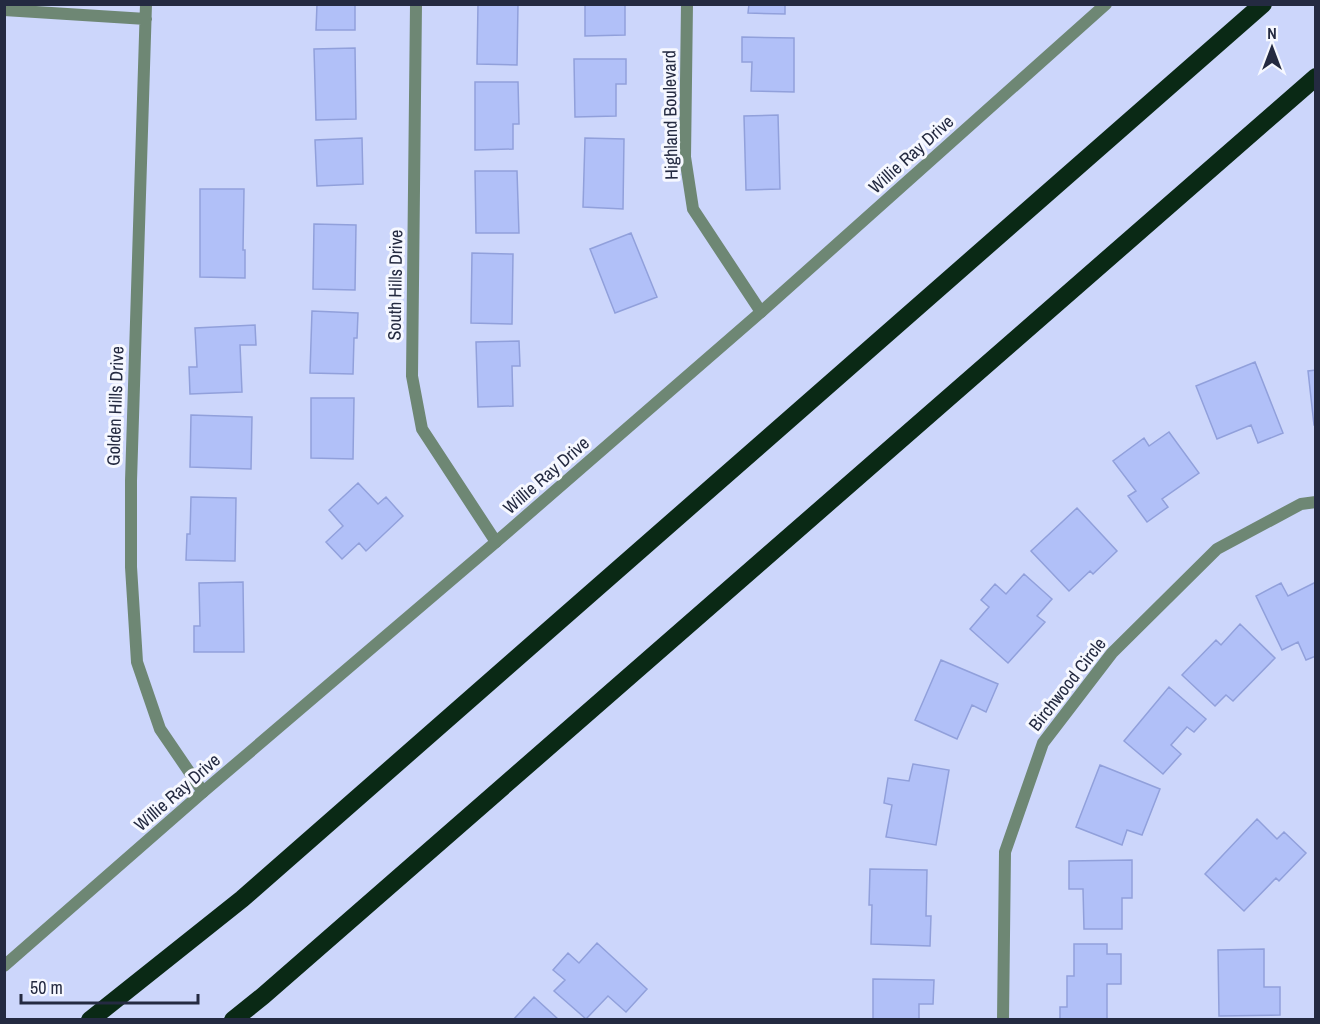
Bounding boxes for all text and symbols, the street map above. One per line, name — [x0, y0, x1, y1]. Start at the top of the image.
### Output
north arrow — [1242, 18, 1302, 78]
text: N — [1267, 22, 1277, 44]
street label: Highland Boulevard — [656, 50, 684, 180]
street label: Willie Ray Drive — [863, 109, 959, 199]
street label: South Hills Drive — [382, 229, 408, 341]
street label: Golden Hills Drive — [100, 346, 130, 466]
street label: Willie Ray Drive — [498, 431, 594, 519]
street label: Birchwood Circle — [1023, 632, 1111, 736]
street label: Willie Ray Drive — [129, 748, 225, 836]
scale bar — [21, 967, 198, 1005]
text: 50 m — [30, 975, 63, 1000]

